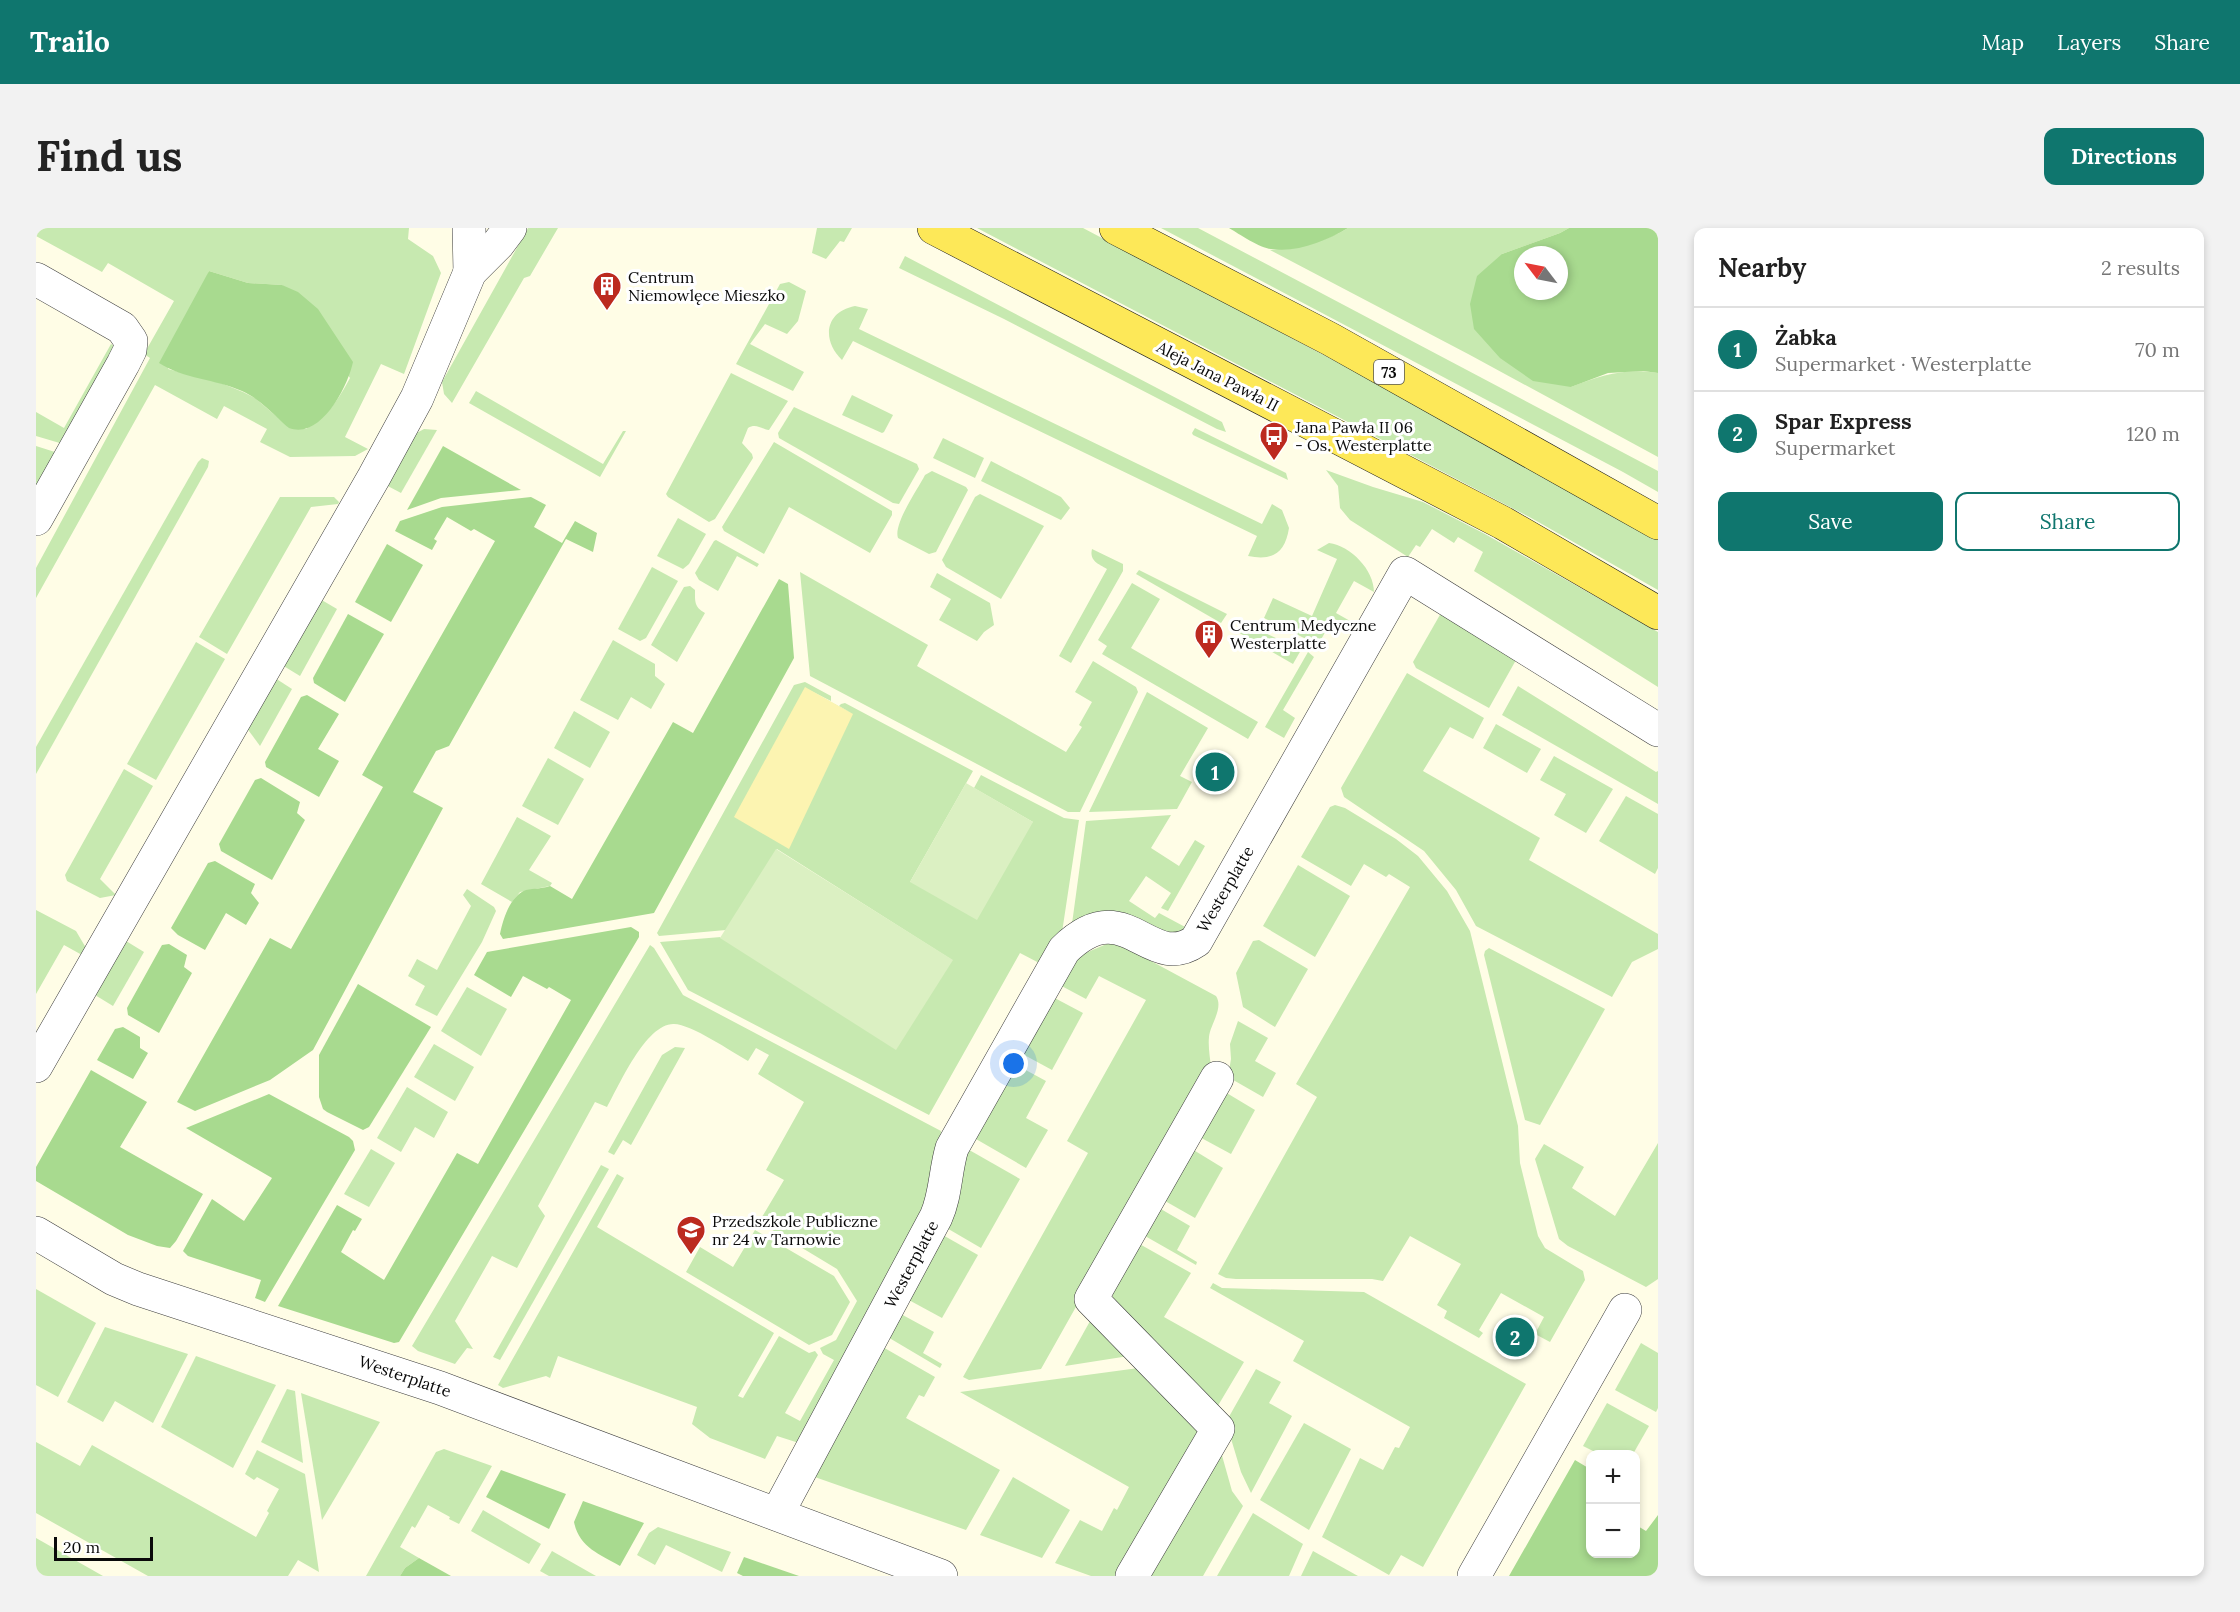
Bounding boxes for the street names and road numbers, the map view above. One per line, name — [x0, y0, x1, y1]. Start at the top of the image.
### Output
street label: Aleja Jana Pawła II — [1153, 336, 1282, 415]
road number: 73 — [1374, 360, 1404, 384]
street label: Westerplatte — [1192, 842, 1258, 936]
street label: Westerplatte — [880, 1216, 943, 1311]
street label: Westerplatte — [356, 1351, 454, 1401]

